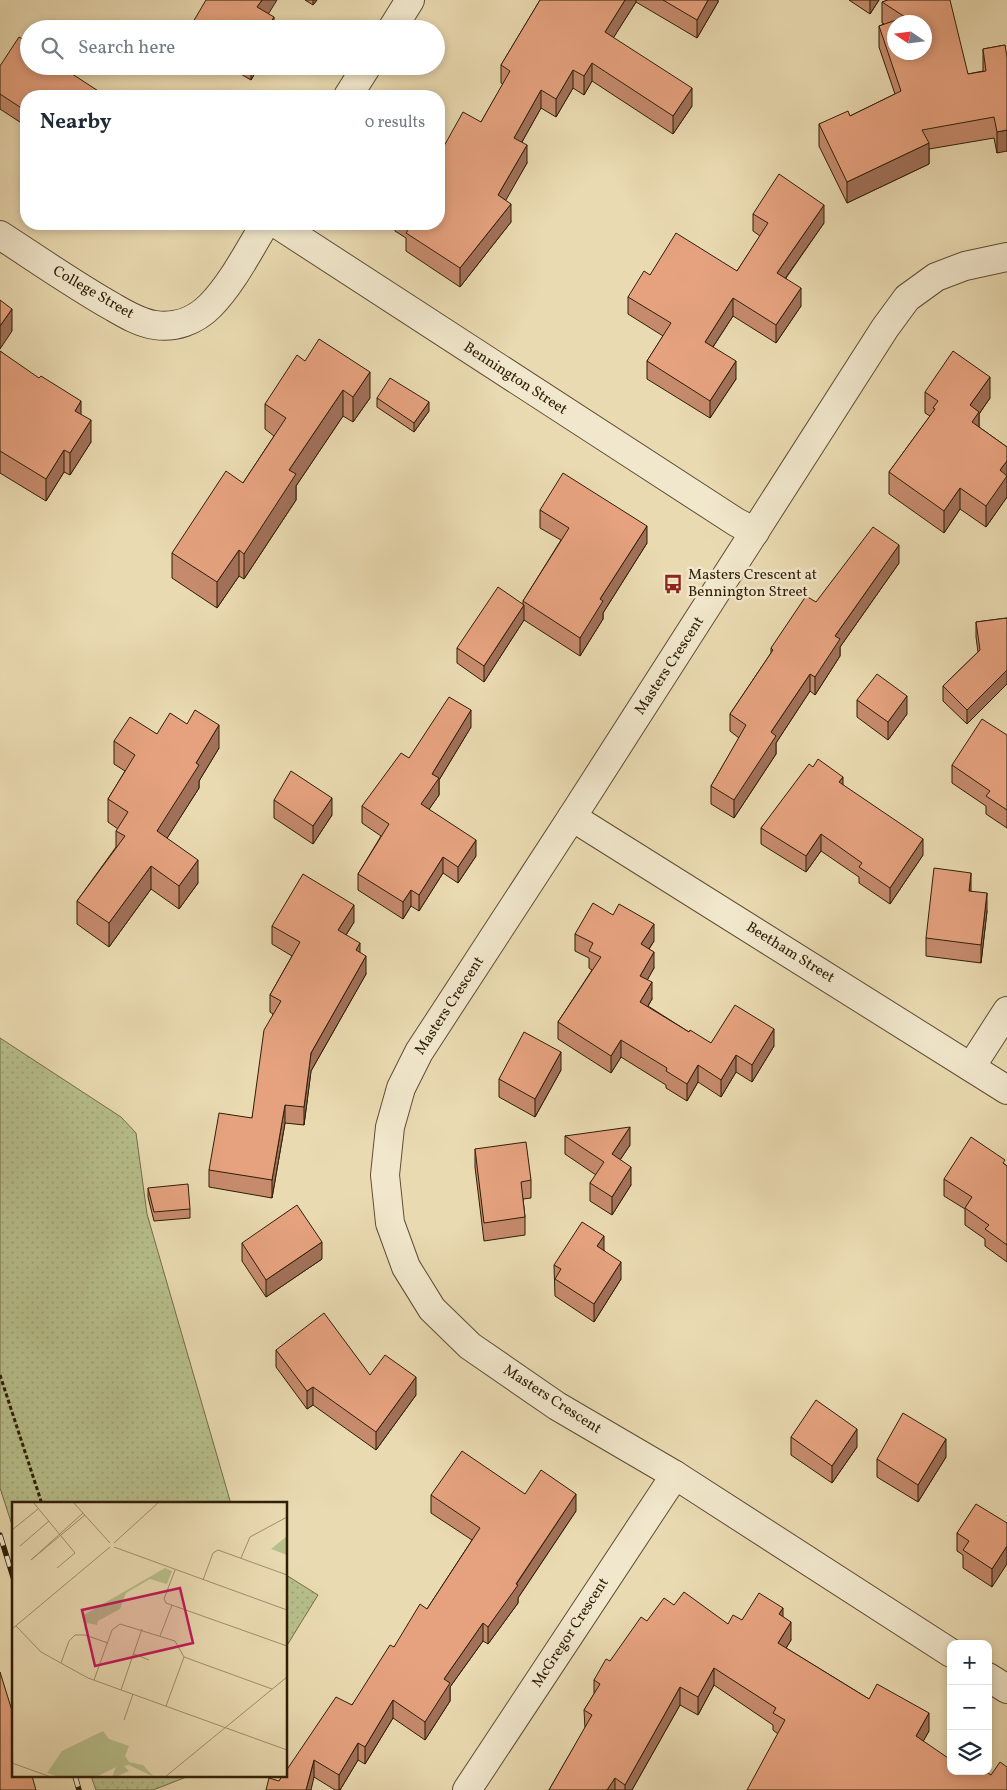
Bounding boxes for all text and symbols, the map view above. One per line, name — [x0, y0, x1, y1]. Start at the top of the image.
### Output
north arrow — [887, 15, 932, 60]
search box — [20, 20, 445, 75]
icon: search — [38, 34, 66, 62]
text: Search here — [78, 35, 175, 61]
text: Nearby — [40, 108, 111, 137]
text: 0 results — [365, 112, 425, 134]
street label: College Street — [48, 261, 138, 325]
street label: Bennington Street — [459, 338, 571, 420]
place label: Masters Crescent at Bennington Street — [688, 565, 817, 603]
bus stop icon: Masters Crescent at Bennington Street — [662, 573, 684, 595]
street label: Masters Crescent — [630, 613, 710, 719]
street label: Beetham Street — [742, 917, 838, 989]
street label: Masters Crescent — [410, 953, 490, 1059]
street label: Masters Crescent — [499, 1360, 605, 1440]
inset map — [12, 1502, 288, 1778]
street label: McGregor Crescent — [528, 1574, 614, 1692]
map controls — [947, 1640, 992, 1775]
button: + — [947, 1640, 992, 1685]
button: − — [947, 1685, 992, 1730]
button: layers — [947, 1730, 992, 1775]

